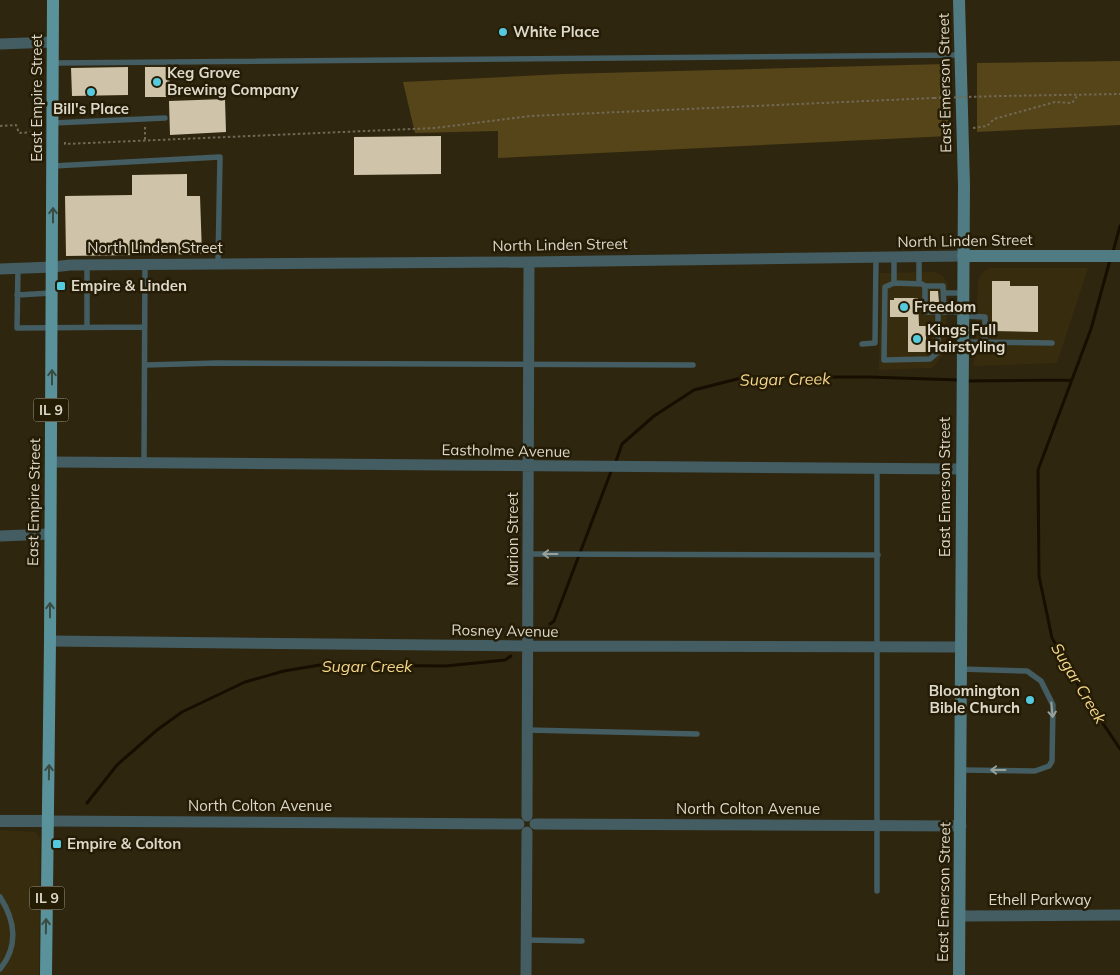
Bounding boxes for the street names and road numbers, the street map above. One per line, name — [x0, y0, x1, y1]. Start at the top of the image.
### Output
street label: East Emerson Street — [934, 13, 955, 153]
street label: East Empire Street — [27, 34, 46, 162]
street label: North Linden Street — [897, 230, 1033, 251]
street label: North Linden Street — [492, 234, 628, 255]
street label: North Linden Street — [87, 238, 223, 257]
road number: IL 9 — [34, 398, 68, 422]
street label: East Emerson Street — [935, 417, 954, 557]
street label: East Empire Street — [23, 438, 44, 566]
street label: Eastholme Avenue — [441, 440, 571, 461]
street label: Marion Street — [503, 492, 522, 586]
street label: Rosney Avenue — [451, 620, 559, 641]
street label: North Colton Avenue — [188, 796, 332, 815]
street label: North Colton Avenue — [676, 799, 820, 818]
street label: East Emerson Street — [933, 822, 954, 962]
road number: IL 9 — [30, 886, 64, 910]
street label: Ethell Parkway — [988, 890, 1092, 909]

